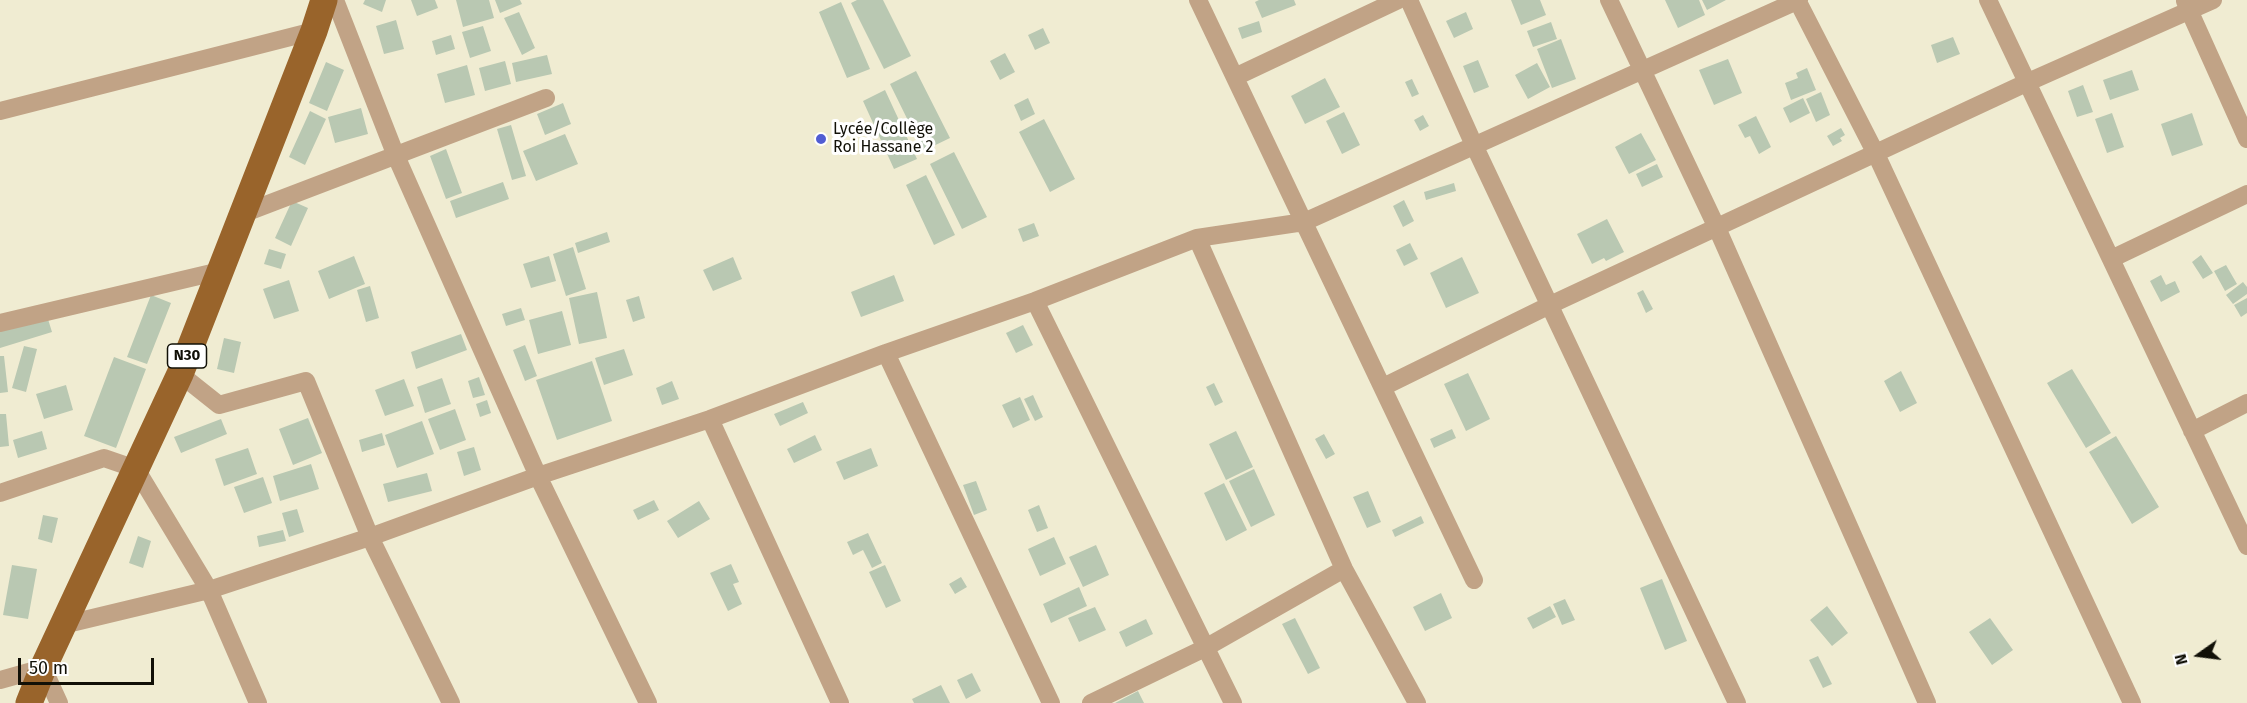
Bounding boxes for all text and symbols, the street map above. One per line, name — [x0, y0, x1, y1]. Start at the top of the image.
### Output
place label: Lycée/Collège Roi Hassane 2 — [833, 120, 934, 158]
marker: Lycée/Collège Roi Hassane 2 — [814, 132, 828, 146]
road number: N30 — [168, 344, 207, 368]
north arrow — [2169, 625, 2229, 685]
scale bar — [21, 646, 158, 684]
text: N — [2171, 652, 2192, 667]
text: 50 m — [29, 657, 68, 679]

